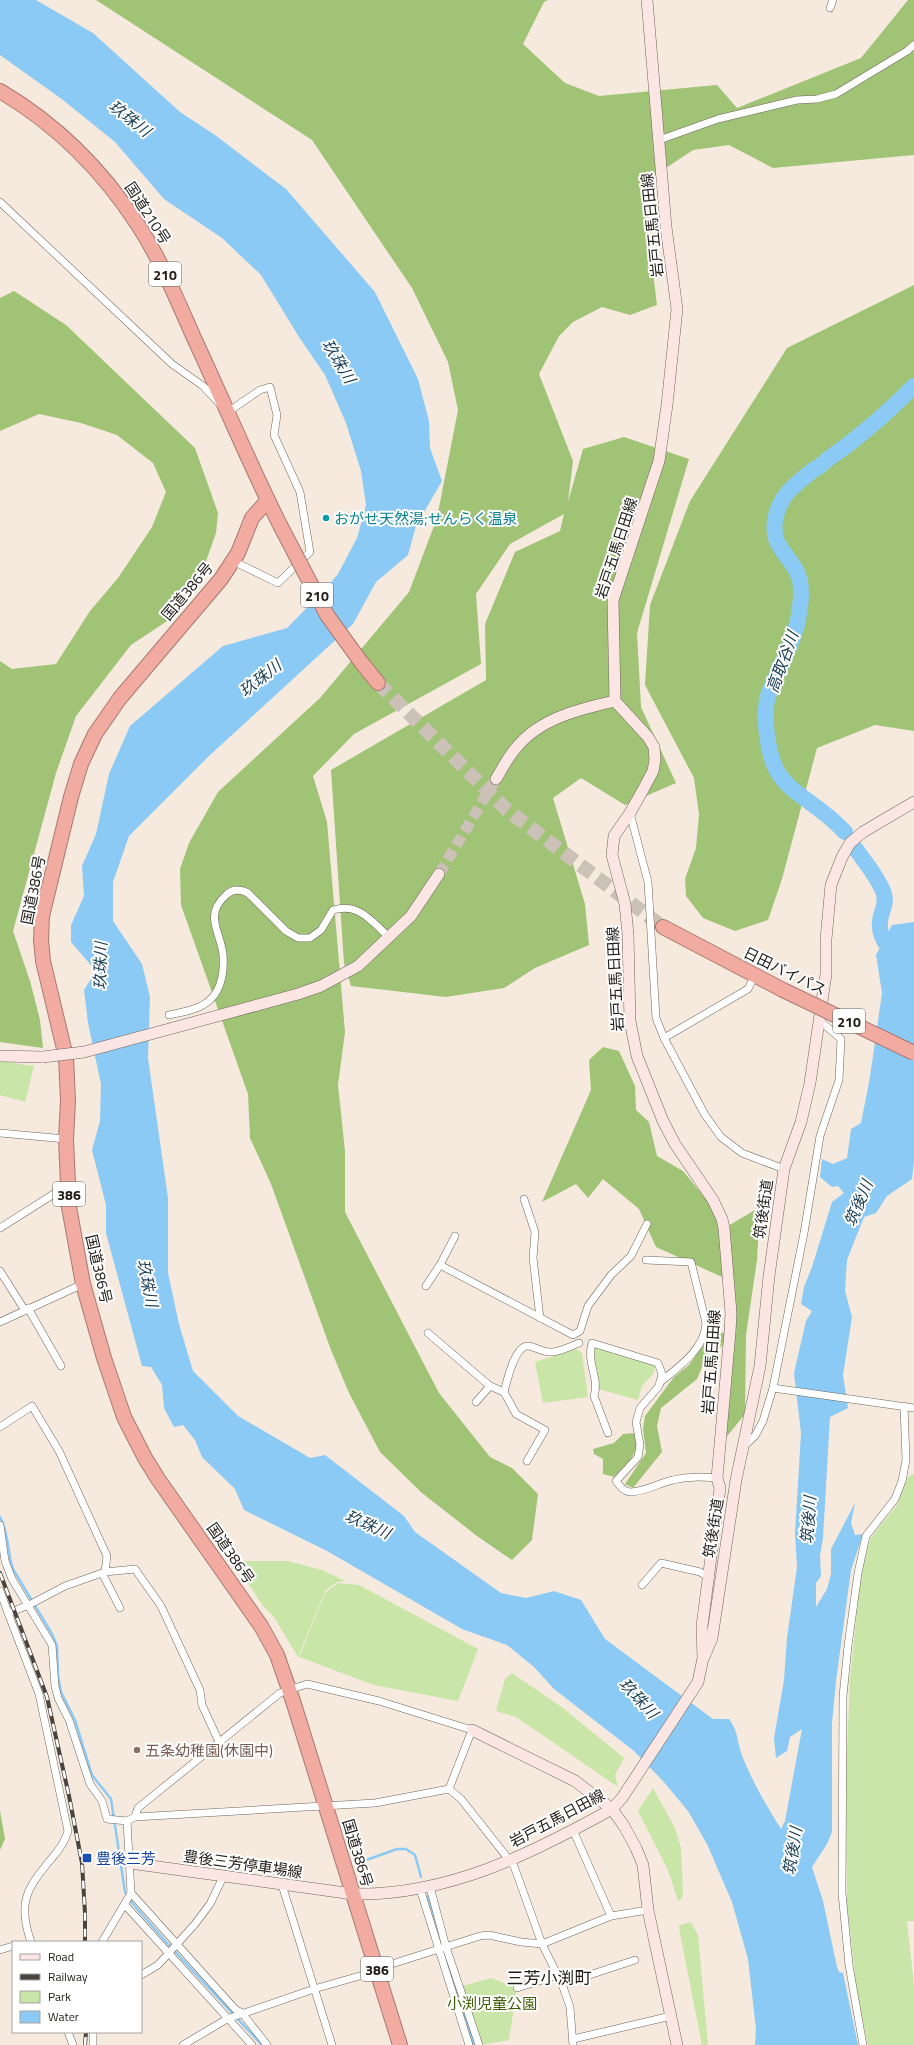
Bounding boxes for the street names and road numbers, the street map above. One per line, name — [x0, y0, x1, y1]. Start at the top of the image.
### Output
street label: 岩戸五馬日田線 — [635, 172, 669, 278]
street label: 国道210号 — [119, 177, 177, 249]
road number: 210 — [149, 262, 181, 286]
street label: 岩戸五馬日田線 — [589, 495, 643, 601]
street label: 国道386号 — [156, 557, 218, 625]
road number: 210 — [301, 583, 333, 607]
street label: 国道386号 — [15, 853, 51, 927]
street label: 岩戸五馬日田線 — [601, 926, 629, 1032]
street label: 日田バイパス — [740, 941, 830, 1001]
road number: 210 — [833, 1009, 865, 1033]
street label: 筑後街道 — [747, 1178, 779, 1240]
road number: 386 — [53, 1182, 85, 1206]
street label: 国道386号 — [80, 1232, 118, 1306]
street label: 岩戸五馬日田線 — [696, 1309, 726, 1415]
street label: 筑後街道 — [697, 1497, 729, 1559]
street label: 国道386号 — [201, 1518, 261, 1588]
street label: 岩戸五馬日田線 — [505, 1783, 609, 1853]
street label: 国道386号 — [337, 1816, 379, 1890]
street label: 豊後三芳停車場線 — [182, 1844, 304, 1884]
road number: 386 — [361, 1957, 393, 1981]

